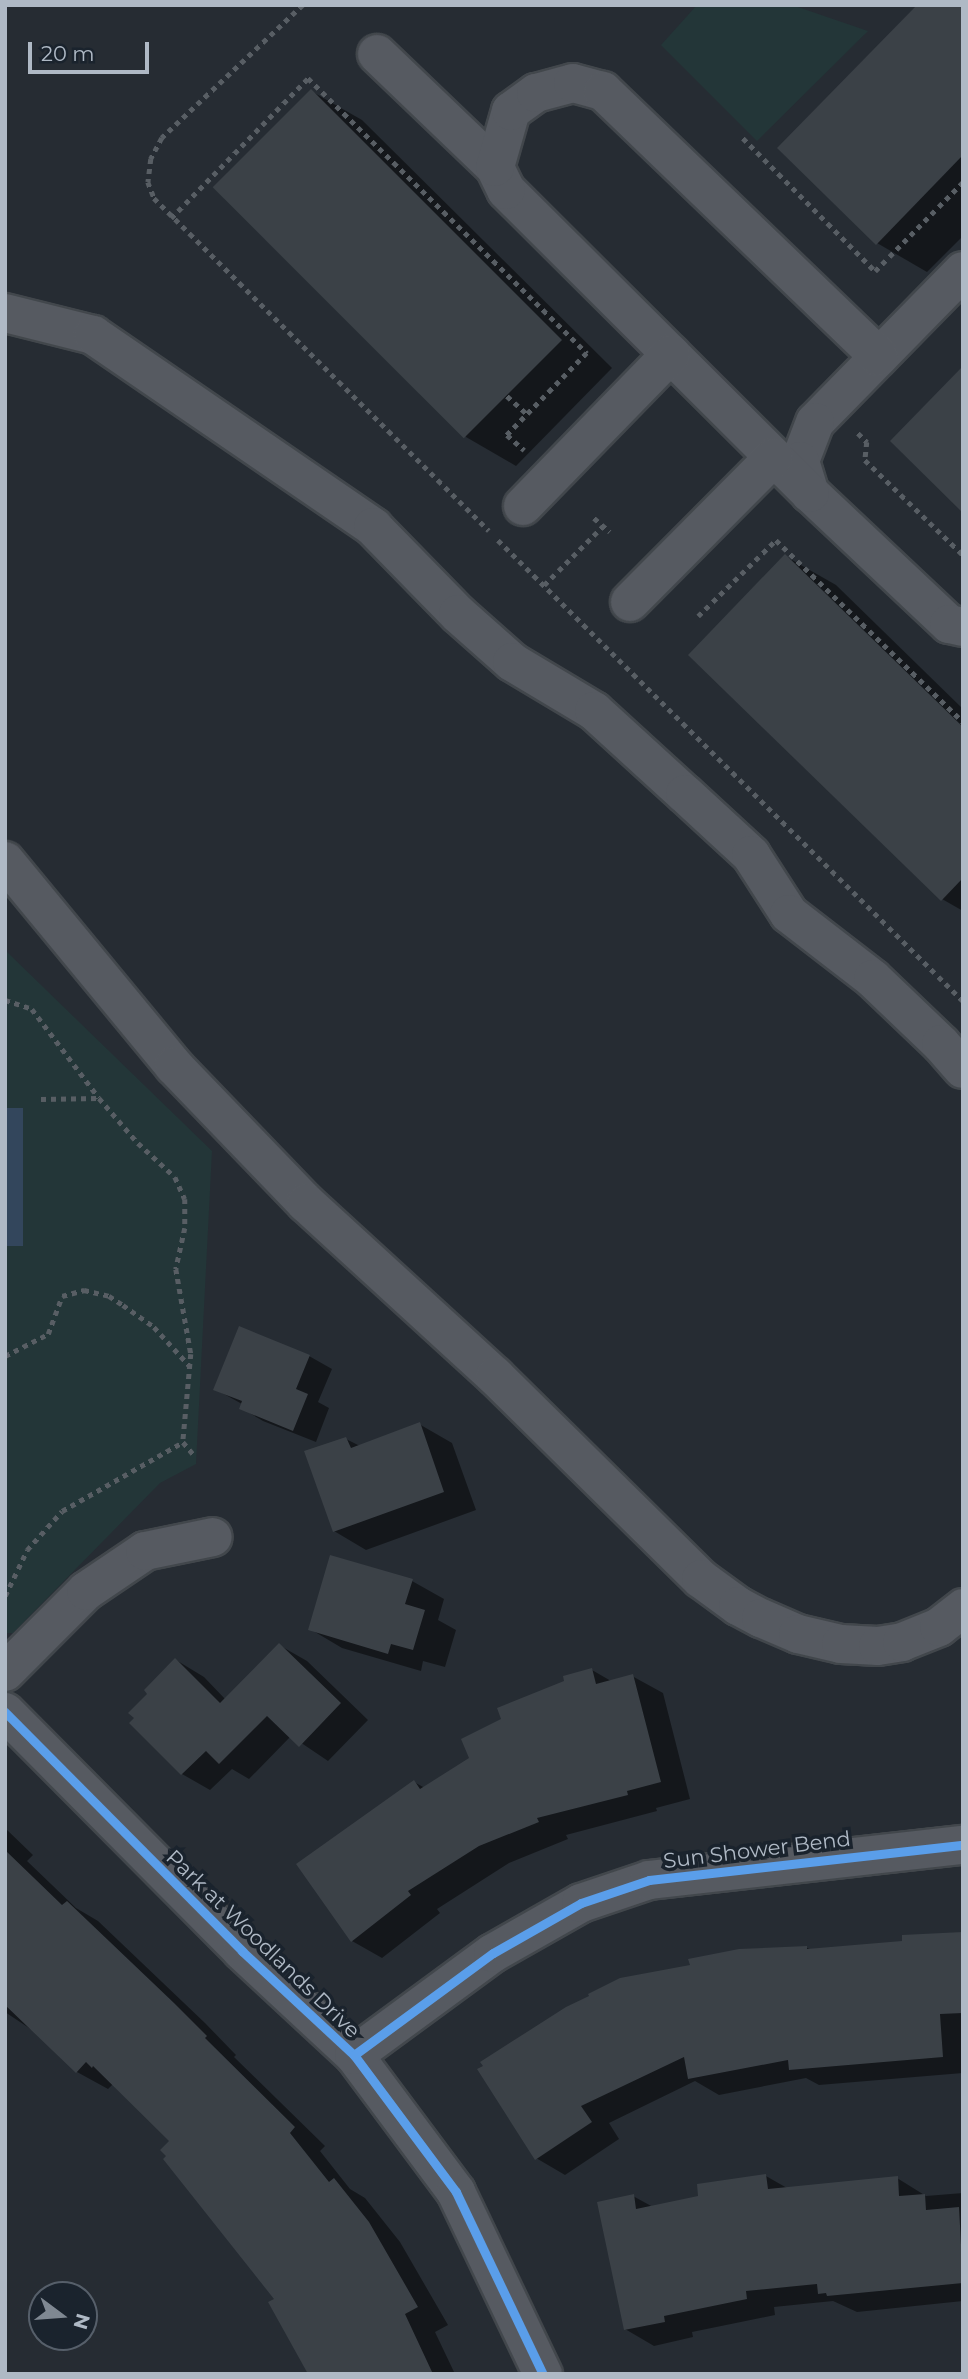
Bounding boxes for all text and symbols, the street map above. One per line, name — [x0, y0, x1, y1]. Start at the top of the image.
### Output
scale bar — [32, 28, 152, 72]
text: 20 m — [41, 41, 95, 66]
street label: Sun Shower Bend — [662, 1826, 852, 1874]
street label: Park at Woodlands Drive — [161, 1845, 365, 2043]
north arrow — [28, 2281, 98, 2351]
text: N — [69, 2311, 95, 2332]

